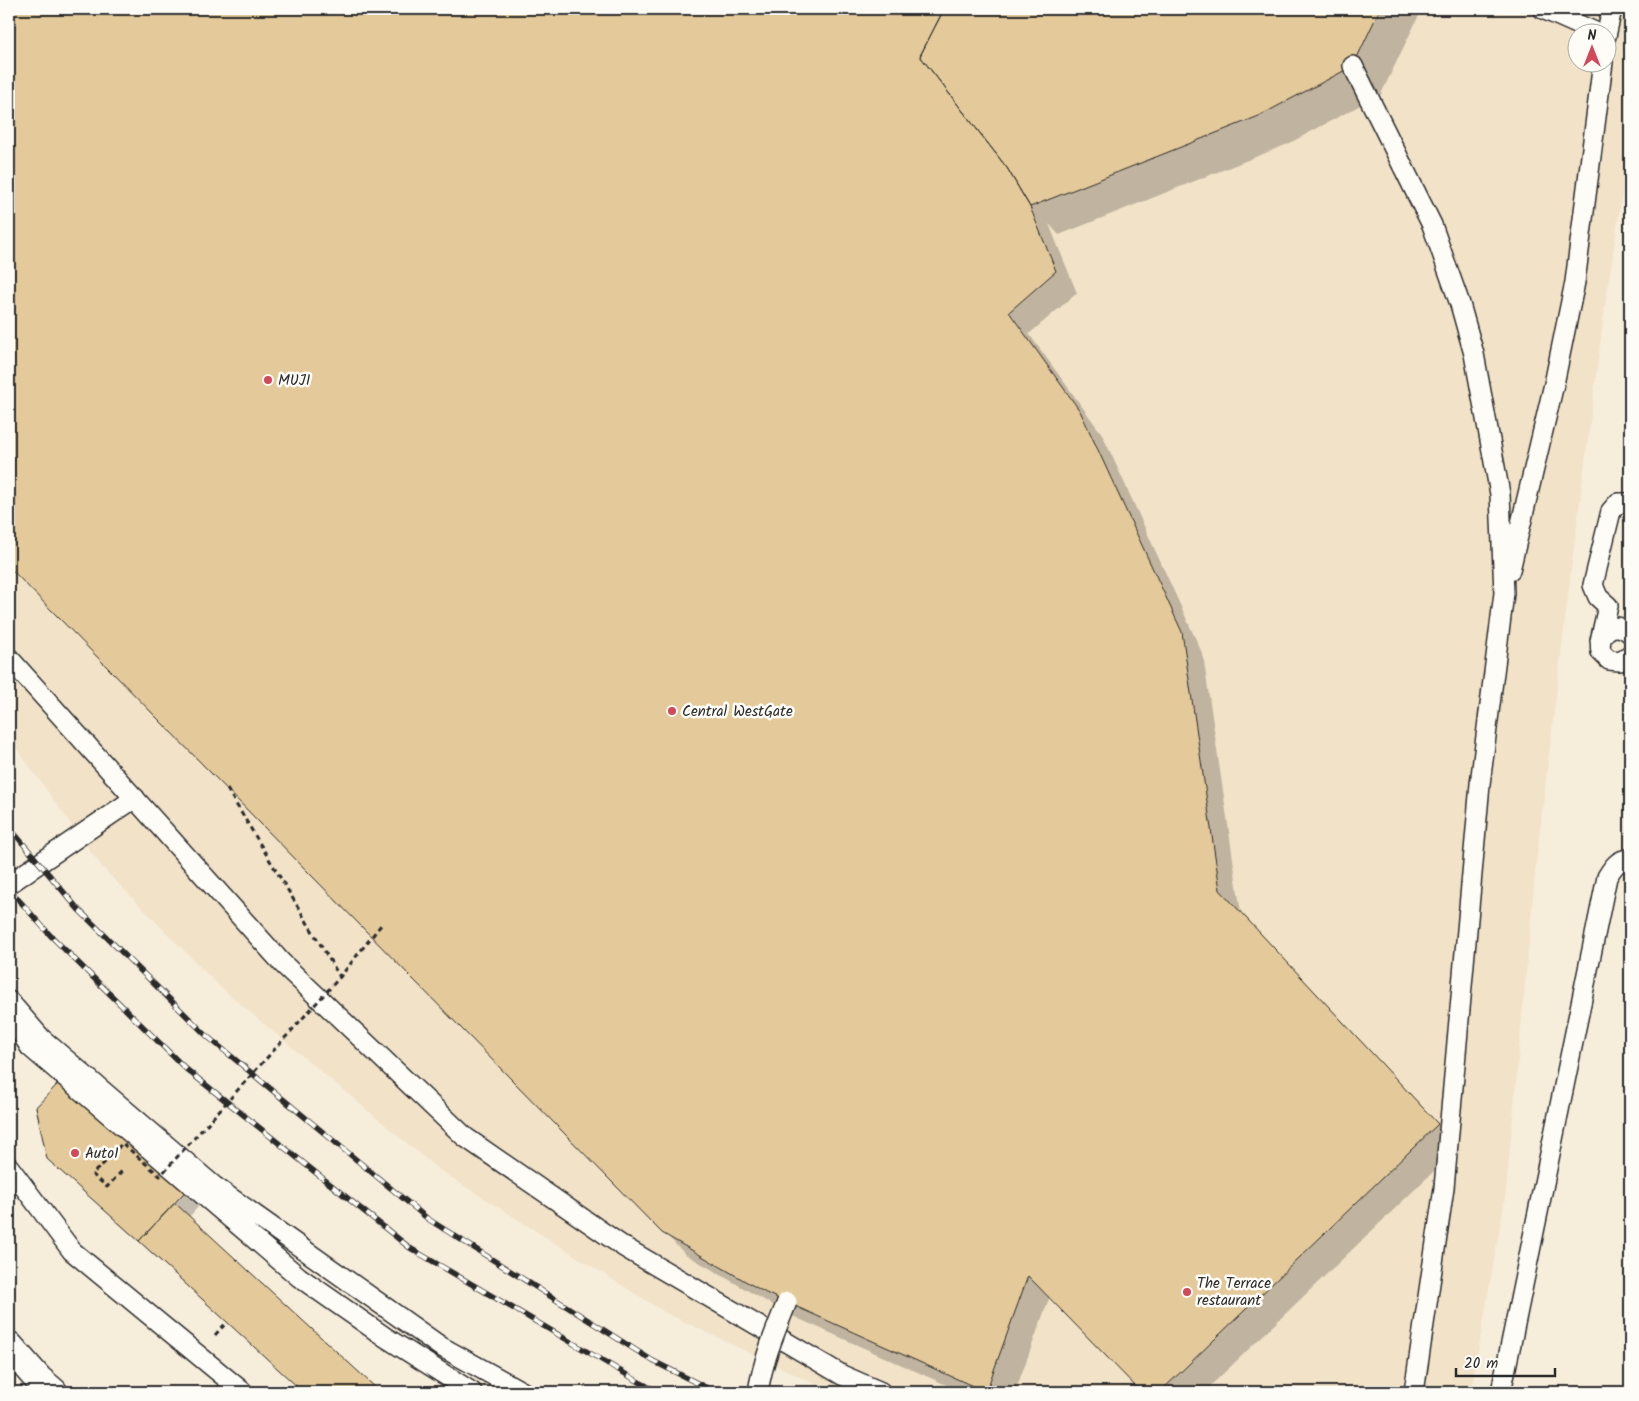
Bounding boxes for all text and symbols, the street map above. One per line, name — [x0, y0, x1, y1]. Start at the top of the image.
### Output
north arrow — [1566, 22, 1616, 72]
text: N — [1588, 25, 1597, 47]
place label: MUJI — [278, 369, 311, 393]
marker: MUJI — [262, 374, 274, 386]
place label: Central WestGate — [682, 700, 793, 724]
marker: Central WestGate — [666, 705, 678, 717]
place label: Auto1 — [85, 1142, 119, 1166]
marker: Auto1 — [69, 1147, 81, 1159]
place label: The Terrace restaurant — [1197, 1272, 1271, 1313]
marker: The Terrace restaurant — [1181, 1286, 1193, 1298]
scale bar — [1456, 1346, 1555, 1378]
text: 20 m — [1464, 1352, 1498, 1376]

